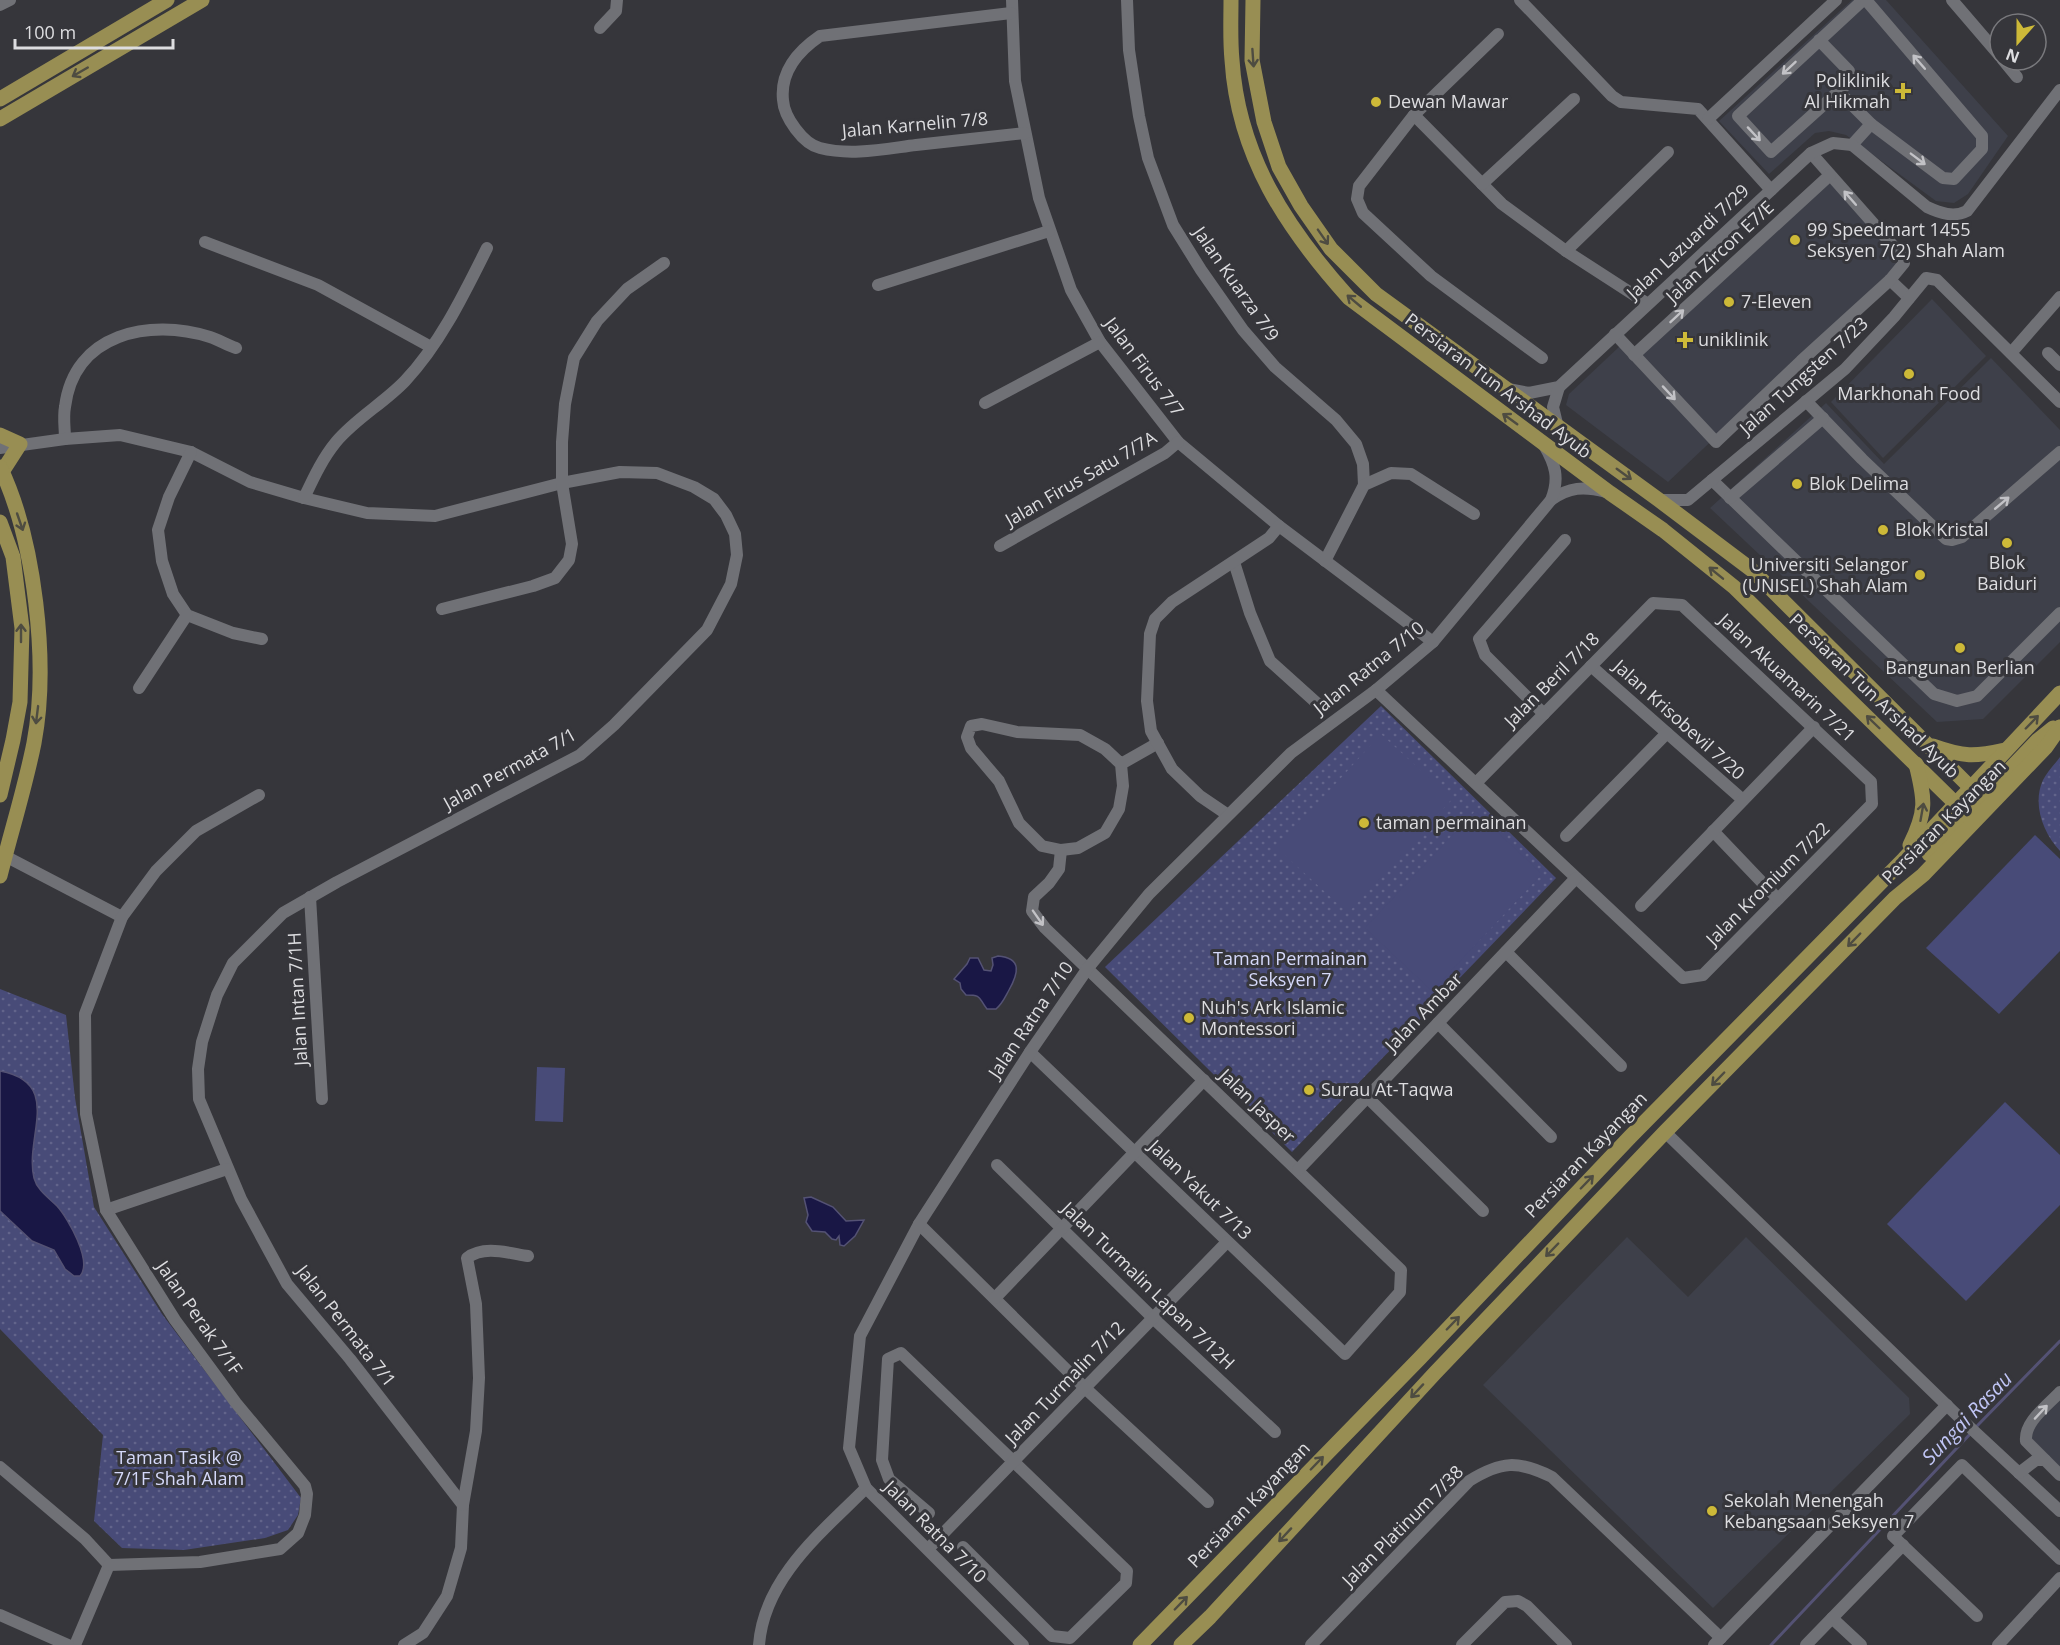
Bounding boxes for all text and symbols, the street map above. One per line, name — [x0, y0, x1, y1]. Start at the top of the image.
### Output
scale bar — [15, 12, 172, 50]
north arrow — [1988, 12, 2048, 72]
text: 100 m — [24, 20, 76, 44]
text: N — [2003, 43, 2023, 69]
one-way arrow — [1248, 48, 1259, 68]
one-way arrow — [1912, 55, 1926, 70]
one-way arrow — [1782, 61, 1797, 75]
one-way arrow — [72, 66, 89, 78]
place label: Poliklinik Al Hikmah — [1804, 68, 1891, 113]
marker: Poliklinik Al Hikmah — [1894, 82, 1912, 100]
place label: Dewan Mawar — [1388, 89, 1509, 113]
marker: Dewan Mawar — [1369, 95, 1383, 109]
street label: Jalan Karnelin 7/8 — [839, 106, 989, 143]
one-way arrow — [1747, 126, 1761, 141]
one-way arrow — [1909, 153, 1925, 165]
street label: Jalan Lazuardi 7/29 — [1620, 178, 1754, 306]
one-way arrow — [1843, 191, 1857, 206]
street label: Jalan Zircon E7/E — [1659, 195, 1778, 309]
place label: 99 Speedmart 1455 Seksyen 7(2) Shah Alam — [1807, 217, 2005, 262]
street label: Jalan Kuarza 7/9 — [1187, 220, 1285, 346]
one-way arrow — [1317, 229, 1329, 245]
marker: 99 Speedmart 1455 Seksyen 7(2) Shah Alam — [1788, 233, 1802, 247]
place label: 7-Eleven — [1741, 289, 1812, 313]
one-way arrow — [1346, 295, 1362, 308]
marker: 7-Eleven — [1722, 295, 1736, 309]
street label: Persiaran Tun Arshad Ayub — [1400, 307, 1597, 463]
one-way arrow — [1670, 309, 1685, 323]
street label: Jalan Firus 7/7 — [1099, 311, 1190, 421]
street label: Jalan Tungsten 7/23 — [1732, 311, 1873, 441]
place label: uniklinik — [1698, 327, 1769, 351]
marker: uniklinik — [1676, 331, 1694, 349]
marker: Markhonah Food — [1902, 367, 1916, 381]
place label: Markhonah Food — [1837, 381, 1981, 405]
one-way arrow — [1662, 385, 1676, 400]
one-way arrow — [1502, 413, 1518, 425]
street label: Jalan Firus Satu 7/7A — [999, 425, 1161, 532]
one-way arrow — [1615, 468, 1631, 481]
place label: Blok Delima — [1809, 471, 1909, 495]
marker: Blok Delima — [1790, 477, 1804, 491]
one-way arrow — [1994, 497, 2010, 510]
one-way arrow — [16, 512, 27, 531]
place label: Blok Kristal — [1895, 517, 1989, 541]
marker: Blok Kristal — [1876, 523, 1890, 537]
marker: Blok Baiduri — [2000, 536, 2014, 550]
place label: Blok Baiduri — [1977, 550, 2037, 595]
place label: Universiti Selangor (UNISEL) Shah Alam — [1743, 552, 1909, 597]
one-way arrow — [1708, 567, 1724, 580]
marker: Universiti Selangor (UNISEL) Shah Alam — [1913, 568, 1927, 582]
street label: Jalan Akuamarin 7/21 — [1713, 606, 1861, 747]
street label: Persiaran Tun Arshad Ayub — [1784, 608, 1965, 783]
street label: Jalan Ratna 7/10 — [1306, 615, 1429, 721]
one-way arrow — [15, 624, 27, 644]
street label: Jalan Beril 7/18 — [1497, 626, 1604, 734]
marker: Bangunan Berlian — [1953, 641, 1967, 655]
street label: Jalan Krisobevil 7/20 — [1607, 653, 1750, 785]
place label: Bangunan Berlian — [1885, 655, 2035, 679]
one-way arrow — [32, 705, 43, 725]
one-way arrow — [1865, 714, 1880, 729]
one-way arrow — [2025, 714, 2040, 729]
street label: Jalan Permata 7/1 — [437, 722, 580, 816]
street label: Persiaran Kayangan — [1876, 754, 2011, 889]
one-way arrow — [1917, 802, 1928, 822]
place label: taman permainan — [1376, 810, 1527, 834]
marker: taman permainan — [1357, 816, 1371, 830]
street label: Jalan Kromium 7/22 — [1699, 816, 1834, 952]
one-way arrow — [1032, 910, 1044, 926]
street label: Jalan Intan 7/1H — [282, 932, 313, 1068]
one-way arrow — [1847, 932, 1862, 947]
park label: Taman Permainan Seksyen 7 — [1213, 946, 1367, 991]
street label: Jalan Ratna 7/10 — [981, 956, 1078, 1084]
street label: Jalan Ambar — [1378, 966, 1468, 1058]
place label: Nuh's Ark Islamic Montessori — [1201, 995, 1345, 1040]
marker: Nuh's Ark Islamic Montessori — [1182, 1011, 1196, 1025]
street label: Jalan Jasper — [1213, 1062, 1301, 1148]
one-way arrow — [1710, 1071, 1725, 1086]
place label: Surau At-Taqwa — [1321, 1077, 1453, 1101]
marker: Surau At-Taqwa — [1302, 1083, 1316, 1097]
street label: Persiaran Kayangan — [1519, 1086, 1652, 1222]
street label: Jalan Yakut 7/13 — [1143, 1133, 1257, 1245]
one-way arrow — [1580, 1175, 1594, 1190]
street label: Jalan Turmalin Lapan 7/12H — [1056, 1195, 1240, 1374]
one-way arrow — [1545, 1243, 1559, 1258]
street label: Jalan Perak 7/1F — [150, 1254, 248, 1379]
street label: Jalan Permata 7/1 — [290, 1258, 402, 1391]
street label: Jalan Turmalin 7/12 — [998, 1316, 1129, 1450]
one-way arrow — [1445, 1316, 1460, 1331]
water label: Sungai Rasau — [1916, 1365, 2018, 1470]
one-way arrow — [1411, 1383, 1425, 1398]
one-way arrow — [2034, 1405, 2048, 1420]
street label: Persiaran Kayangan — [1182, 1436, 1315, 1572]
park label: Taman Tasik @ 7/1F Shah Alam — [114, 1445, 244, 1490]
one-way arrow — [1310, 1456, 1324, 1471]
street label: Jalan Platinum 7/38 — [1335, 1459, 1468, 1593]
street label: Jalan Ratna 7/10 — [878, 1473, 992, 1588]
place label: Sekolah Menengah Kebangsaan Seksyen 7 — [1724, 1488, 1914, 1533]
marker: Sekolah Menengah Kebangsaan Seksyen 7 — [1705, 1504, 1719, 1518]
one-way arrow — [1278, 1527, 1292, 1542]
one-way arrow — [1174, 1596, 1188, 1611]

